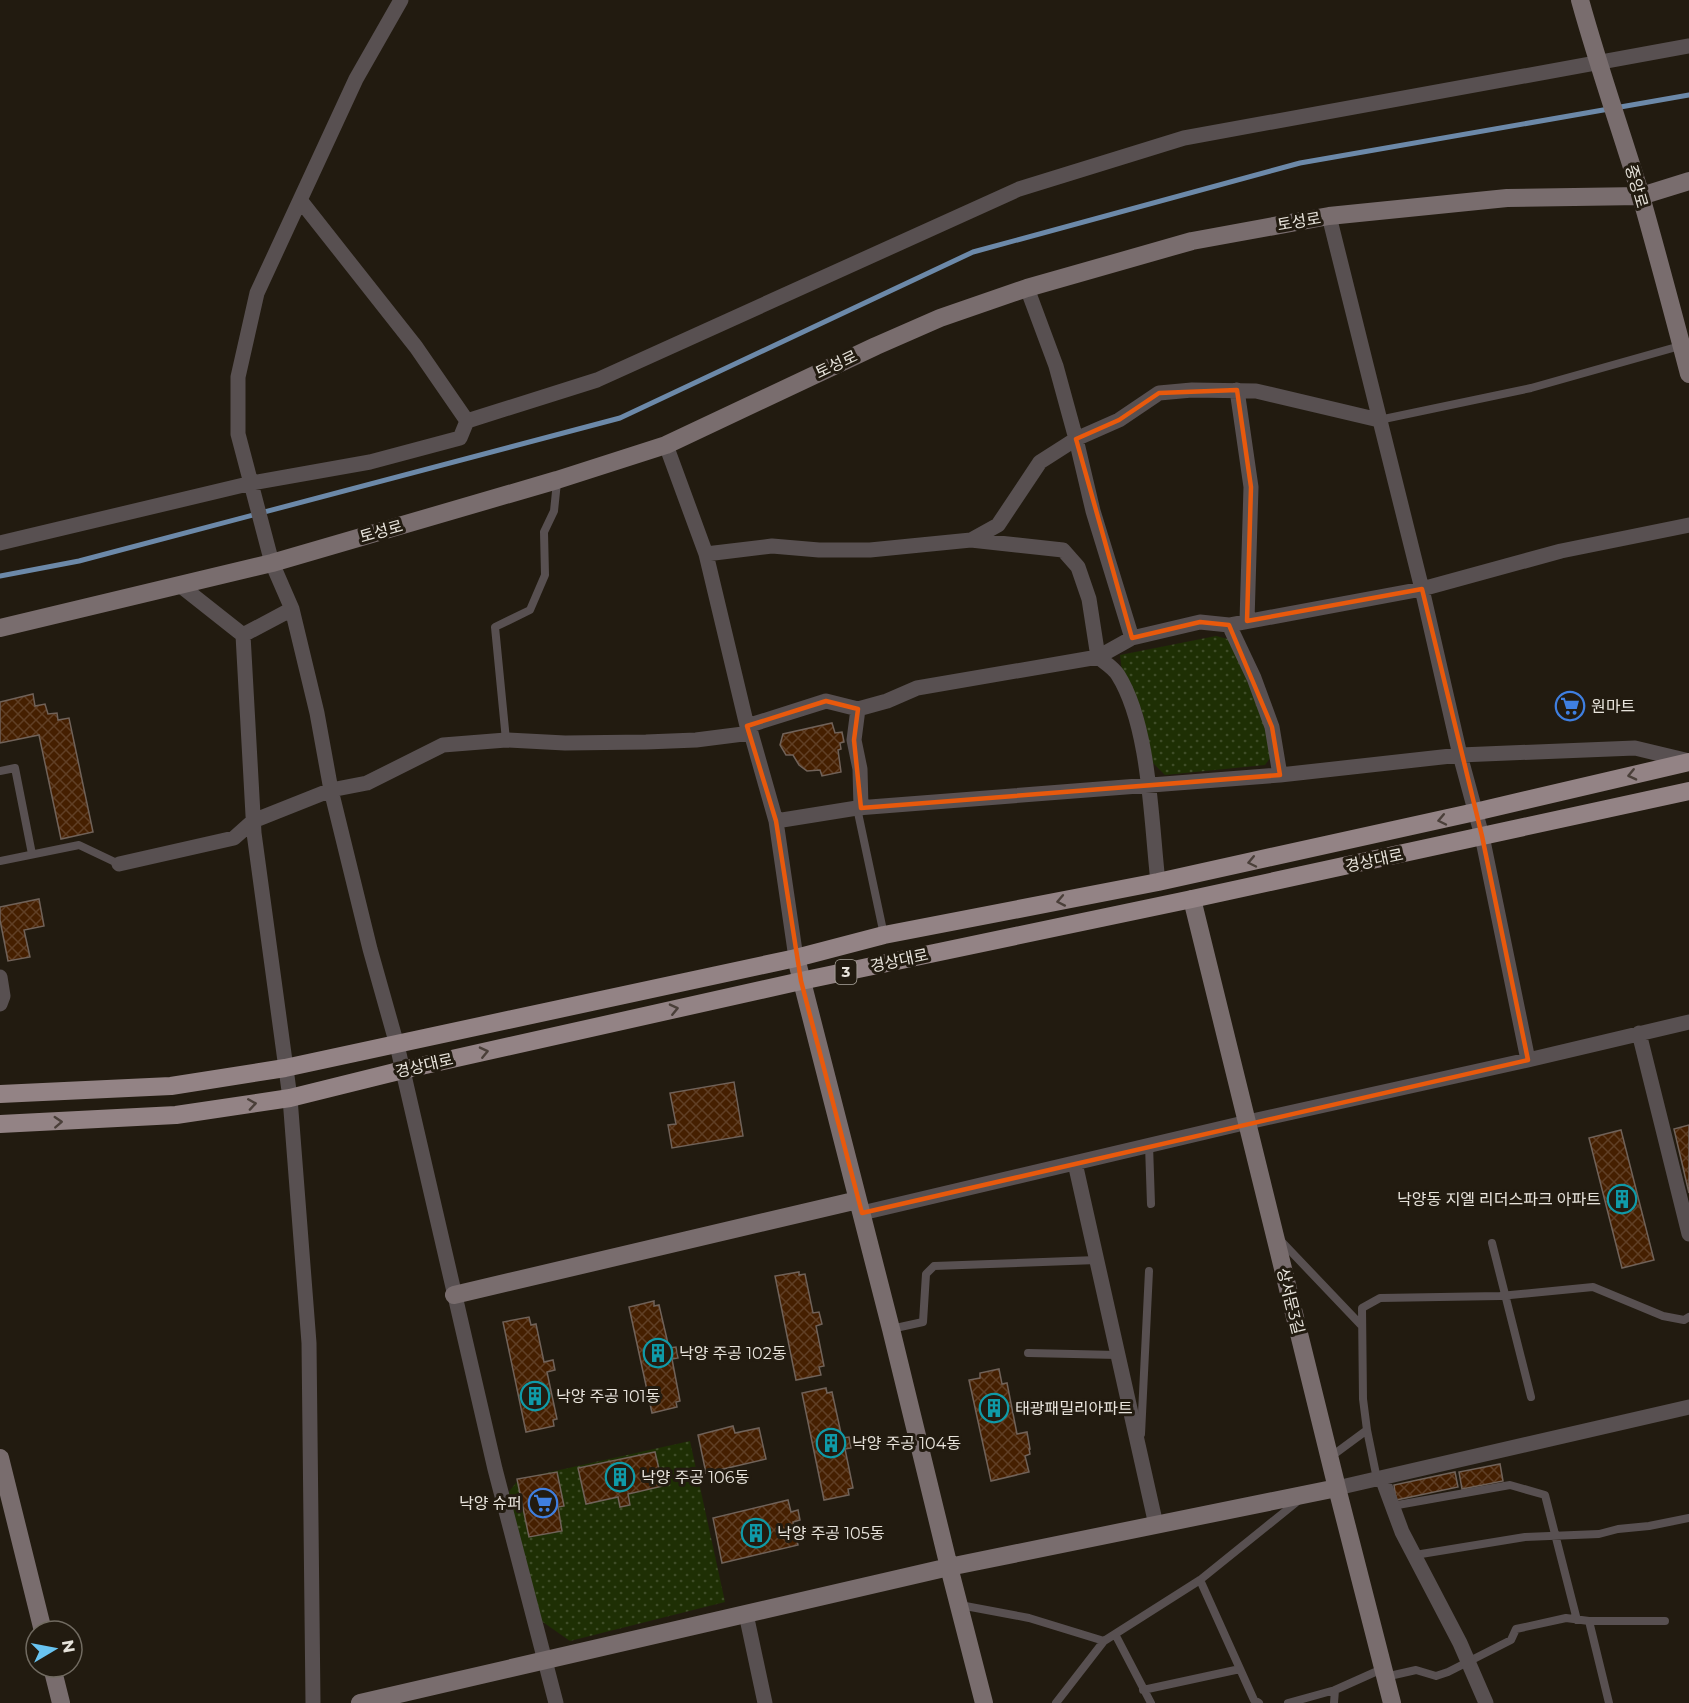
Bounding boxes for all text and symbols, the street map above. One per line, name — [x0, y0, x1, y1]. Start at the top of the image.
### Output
street label: 중앙로 — [1621, 162, 1652, 210]
street label: 토성로 — [1276, 208, 1323, 235]
street label: 토성로 — [812, 346, 860, 382]
street label: 토성로 — [357, 516, 405, 547]
supermarket icon: 원마트 — [1554, 690, 1586, 722]
place label: 원마트 — [1591, 697, 1635, 716]
one-way arrow — [1627, 768, 1637, 781]
one-way arrow — [1437, 812, 1447, 825]
street label: 경상대로 — [1343, 845, 1405, 876]
one-way arrow — [1247, 854, 1257, 867]
one-way arrow — [1056, 894, 1066, 907]
street label: 경상대로 — [868, 945, 930, 976]
road number: 3 — [836, 960, 856, 984]
one-way arrow — [669, 1004, 679, 1017]
one-way arrow — [478, 1046, 488, 1059]
street label: 경상대로 — [393, 1050, 455, 1081]
one-way arrow — [248, 1098, 257, 1110]
one-way arrow — [54, 1115, 63, 1128]
building icon: 낙양동 지엘 리더스파크 아파트 — [1606, 1183, 1638, 1215]
place label: 낙양동 지엘 리더스파크 아파트 — [1397, 1190, 1601, 1209]
street label: 상서문3길 — [1273, 1266, 1308, 1336]
building icon: 낙양 주공 102동 — [642, 1337, 674, 1369]
place label: 낙양 주공 102동 — [679, 1344, 787, 1363]
building icon: 낙양 주공 101동 — [519, 1380, 551, 1412]
place label: 낙양 주공 101동 — [556, 1387, 660, 1406]
building icon: 태광패밀리아파트 — [978, 1392, 1010, 1424]
place label: 태광패밀리아파트 — [1015, 1399, 1133, 1418]
building icon: 낙양 주공 104동 — [815, 1427, 847, 1459]
place label: 낙양 주공 104동 — [852, 1434, 961, 1453]
building icon: 낙양 주공 106동 — [604, 1461, 636, 1493]
place label: 낙양 주공 106동 — [641, 1468, 749, 1487]
supermarket icon: 낙양 슈퍼 — [527, 1487, 559, 1519]
place label: 낙양 슈퍼 — [459, 1494, 522, 1513]
building icon: 낙양 주공 105동 — [740, 1517, 772, 1549]
place label: 낙양 주공 105동 — [777, 1524, 885, 1543]
north arrow — [24, 1619, 84, 1679]
text: N — [58, 1638, 79, 1655]

